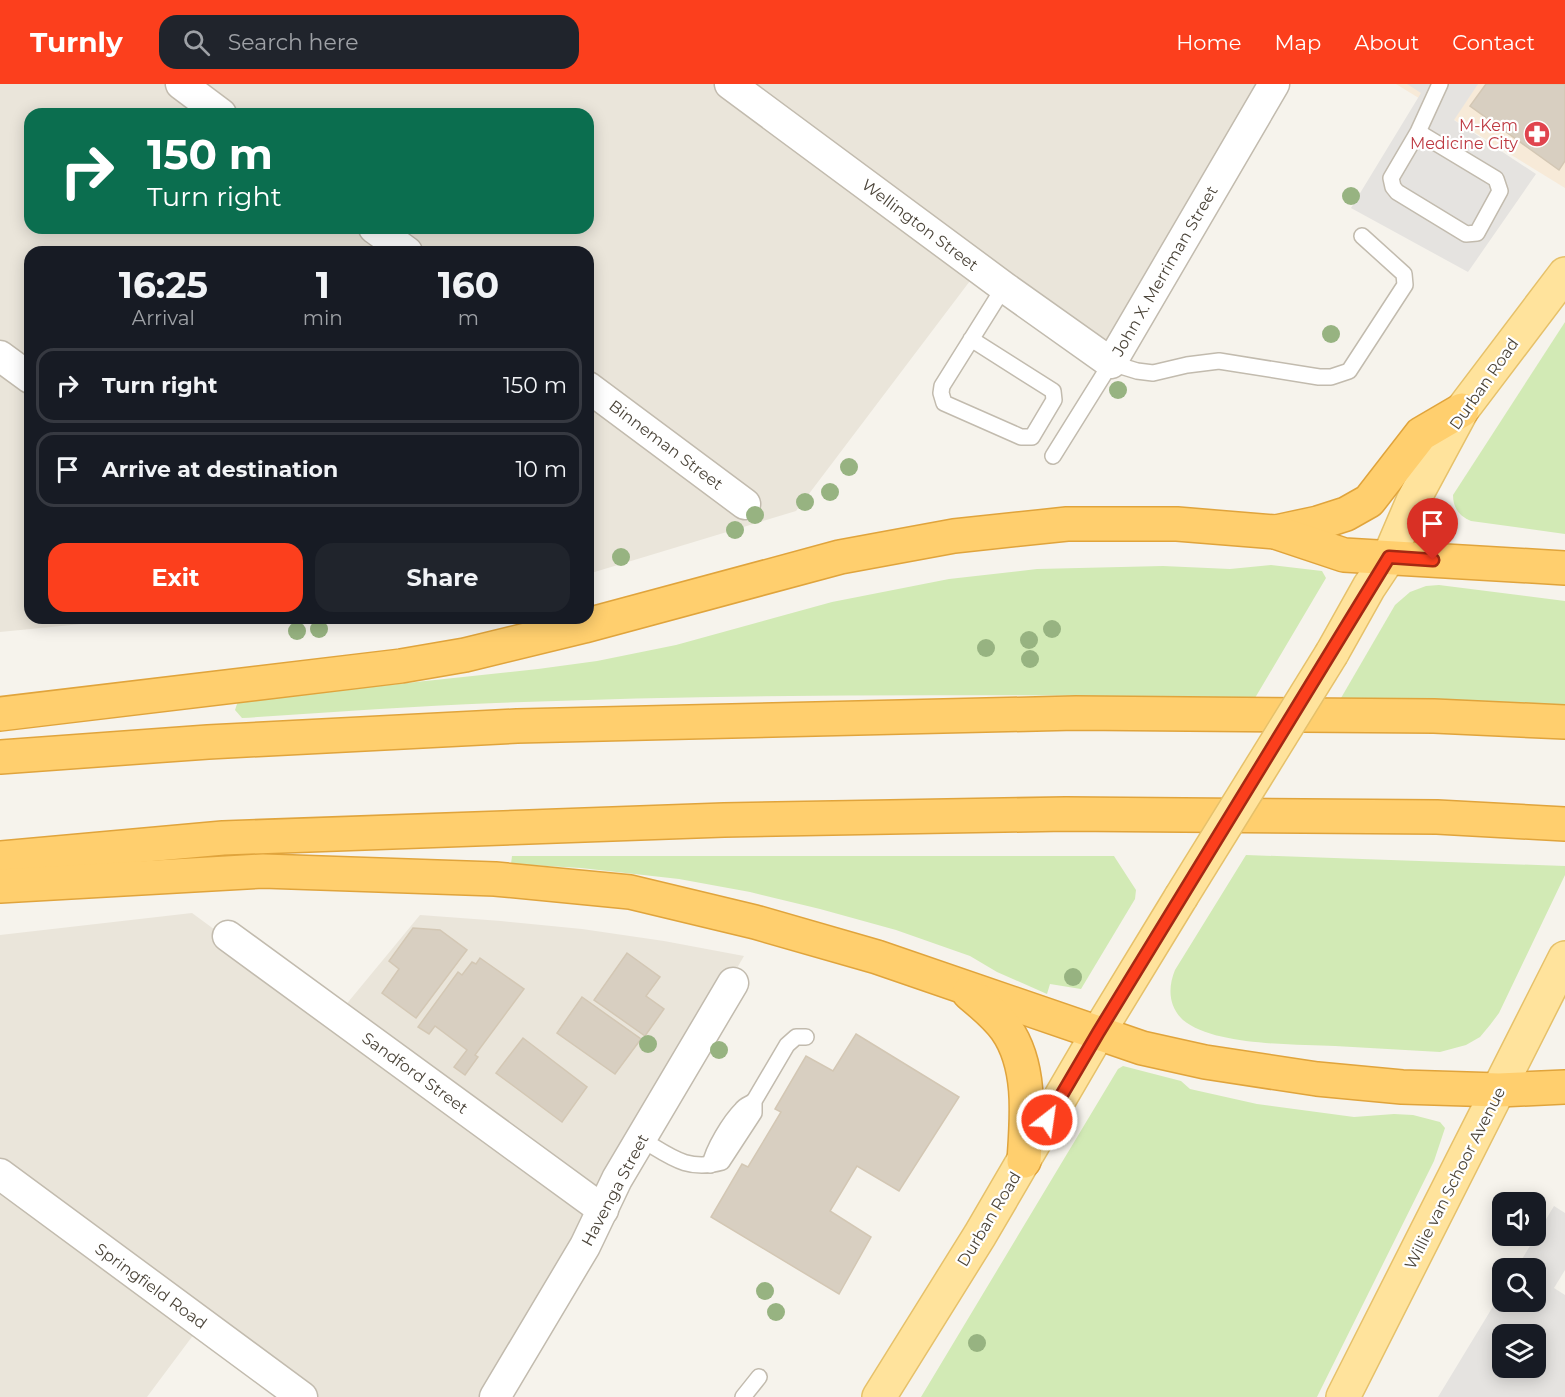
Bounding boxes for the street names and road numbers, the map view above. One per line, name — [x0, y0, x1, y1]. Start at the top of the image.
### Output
street label: Wellington Street — [858, 175, 982, 275]
street label: John X. Merriman Street — [1108, 182, 1222, 360]
street label: Durban Road — [1445, 335, 1523, 433]
street label: Binneman Street — [605, 396, 727, 494]
street label: Sandford Street — [358, 1028, 472, 1118]
street label: Willie van Schoor Avenue — [1401, 1084, 1509, 1272]
street label: Havenga Street — [577, 1130, 653, 1249]
street label: Durban Road — [953, 1168, 1025, 1270]
street label: Springfield Road — [91, 1239, 211, 1333]

